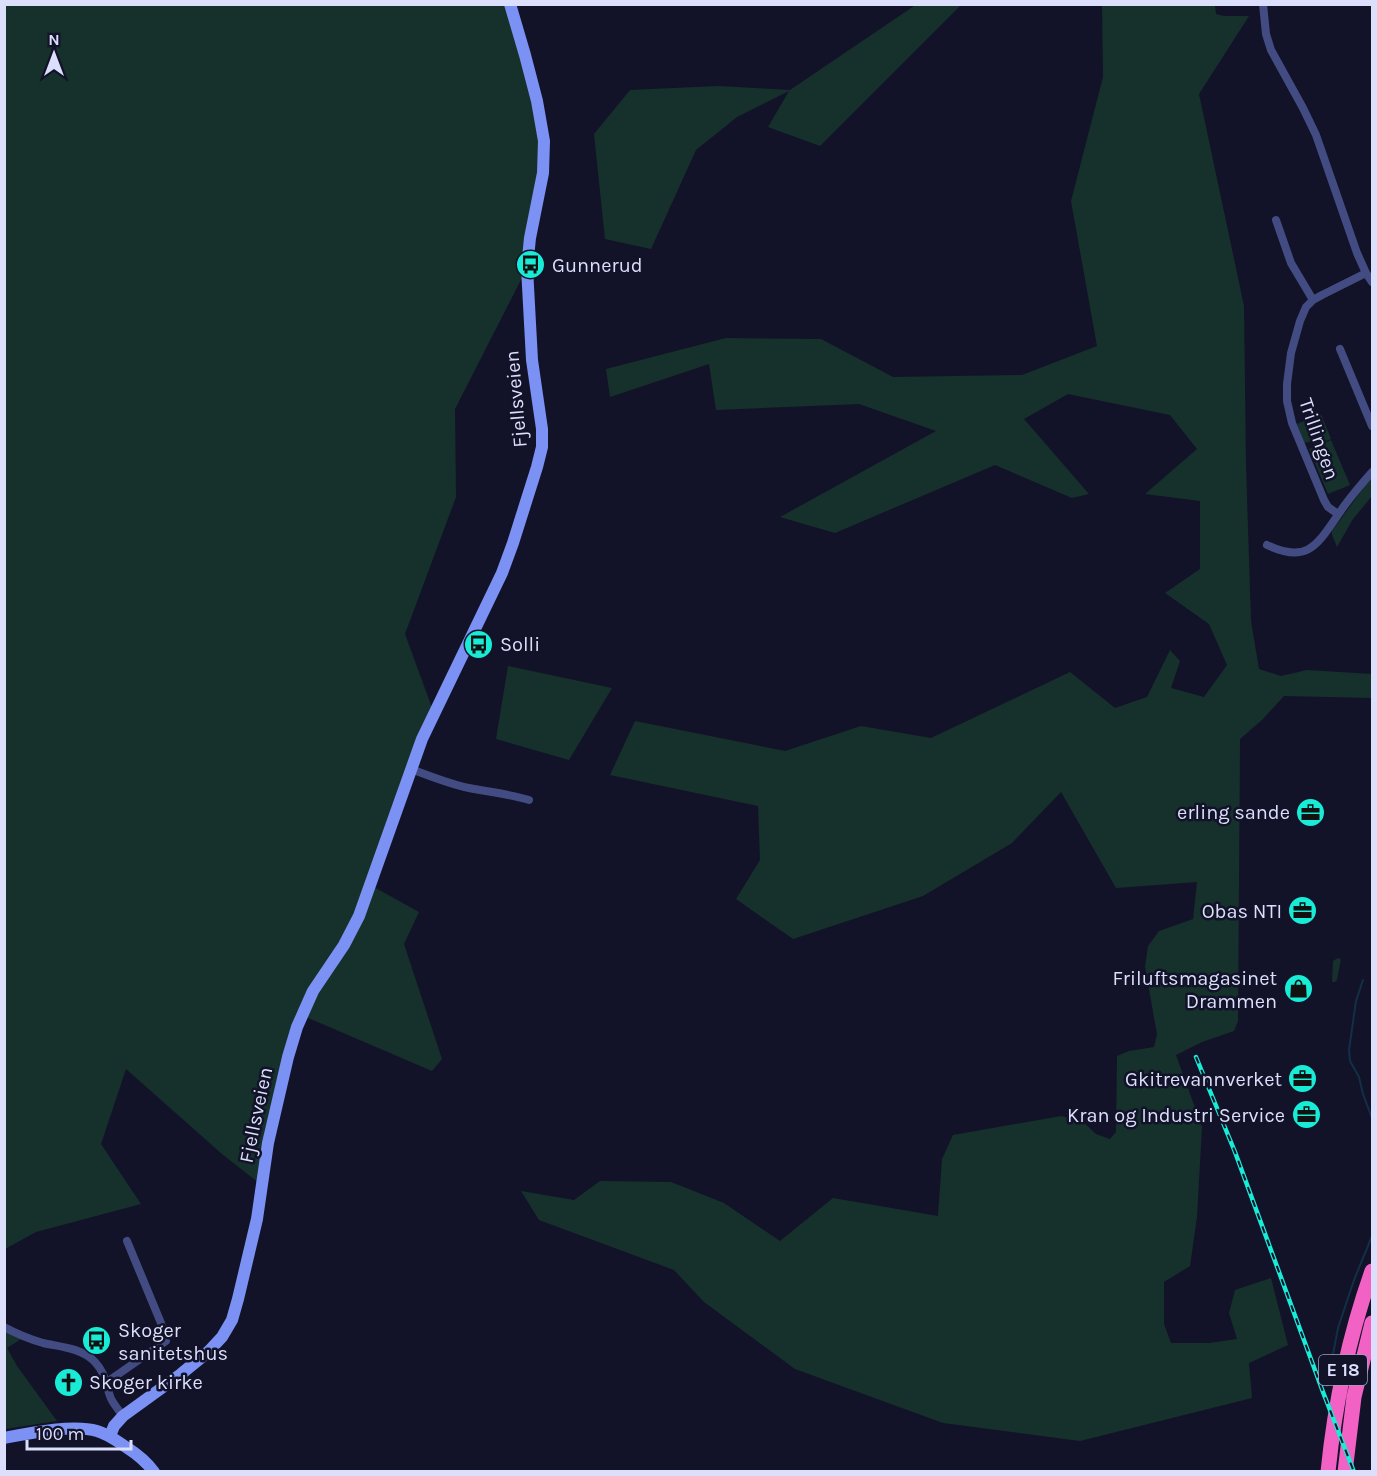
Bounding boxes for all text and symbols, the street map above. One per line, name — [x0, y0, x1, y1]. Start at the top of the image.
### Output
north arrow — [24, 24, 84, 84]
text: N — [48, 30, 60, 49]
bus stop icon: Gunnerud — [515, 249, 547, 281]
place label: Gunnerud — [552, 254, 643, 277]
street label: Fjellsveien — [500, 350, 532, 448]
street label: Trillingen — [1294, 395, 1344, 483]
bus stop icon: Solli — [463, 628, 495, 660]
place label: Solli — [500, 633, 540, 656]
office icon: erling sande — [1295, 796, 1327, 828]
place label: erling sande — [1177, 801, 1290, 824]
office icon: Obas NTI — [1287, 895, 1319, 927]
place label: Obas NTI — [1202, 900, 1282, 923]
place label: Friluftsmagasinet Drammen — [1112, 967, 1277, 1013]
shop icon: Friluftsmagasinet Drammen — [1282, 973, 1314, 1005]
office icon: Gkitrevannverket — [1287, 1063, 1319, 1095]
street label: Fjellsveien — [235, 1065, 277, 1165]
place label: Gkitrevannverket — [1125, 1068, 1282, 1091]
office icon: Kran og Industri Service — [1290, 1099, 1322, 1131]
place label: Kran og Industri Service — [1067, 1104, 1285, 1127]
place label: Skoger sanitetshus — [118, 1319, 228, 1365]
bus stop icon: Skoger sanitetshus — [81, 1325, 113, 1357]
road number: E 18 — [1319, 1355, 1367, 1385]
church icon: Skoger kirke — [52, 1366, 84, 1398]
place label: Skoger kirke — [89, 1371, 203, 1394]
scale bar — [27, 1413, 130, 1451]
text: 100 m — [36, 1423, 84, 1445]

